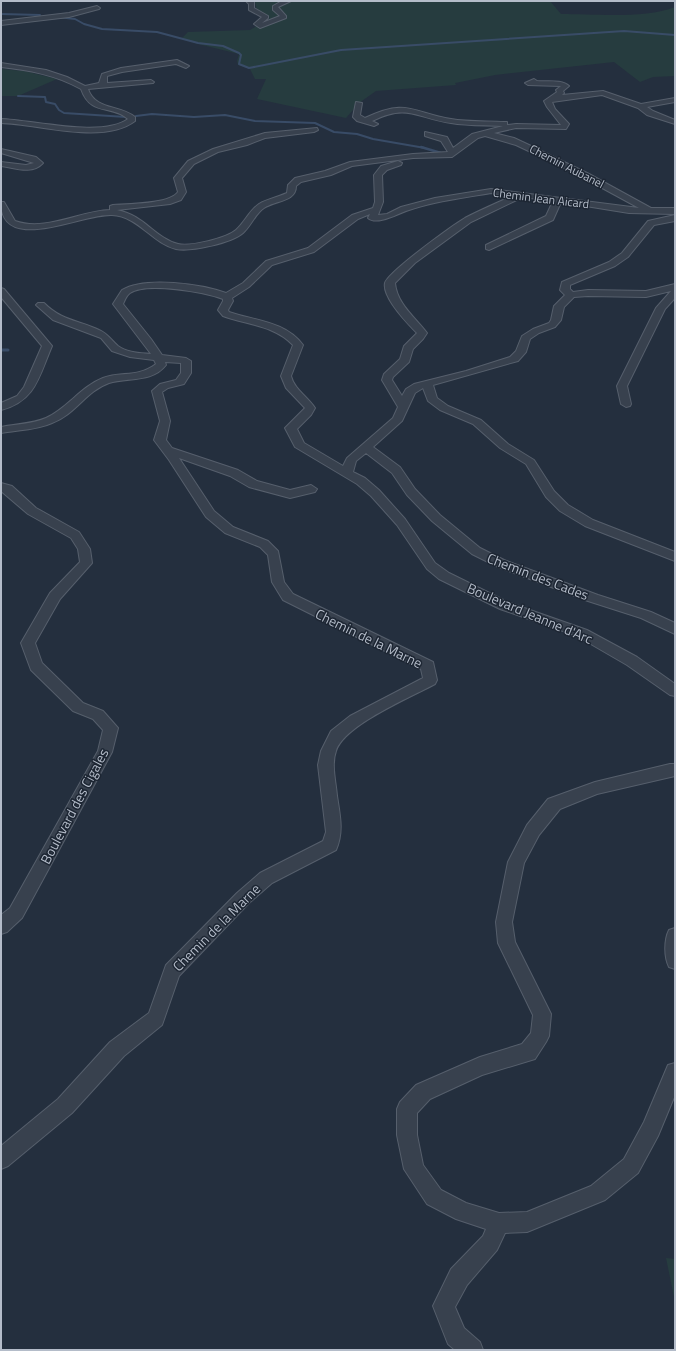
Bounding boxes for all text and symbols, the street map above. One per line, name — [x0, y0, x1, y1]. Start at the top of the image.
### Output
street label: Chemin Aubanel — [526, 139, 608, 193]
street label: Chemin Jean Aicard — [492, 183, 590, 213]
street label: Chemin des Cades — [484, 547, 592, 605]
street label: Boulevard Jeanne d'Arc — [464, 577, 596, 649]
street label: Chemin de la Marne — [312, 603, 426, 673]
street label: Boulevard des Cigales — [35, 744, 113, 868]
street label: Chemin de la Marne — [167, 878, 265, 976]

